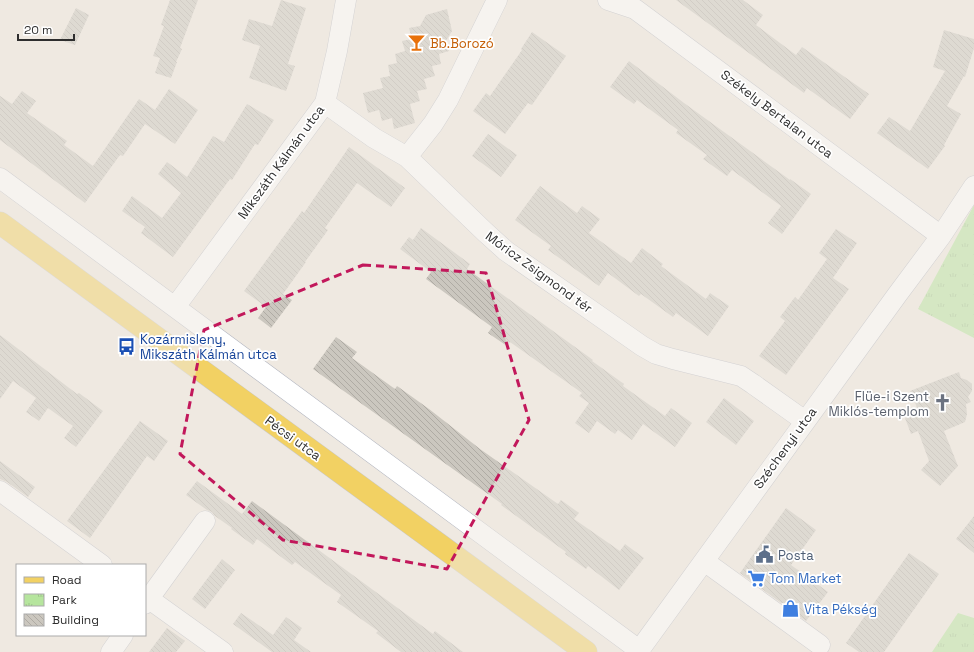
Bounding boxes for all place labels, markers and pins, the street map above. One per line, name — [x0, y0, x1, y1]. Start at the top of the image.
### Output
bar icon: Bb.Borozó — [407, 33, 427, 53]
place label: Bb.Borozó — [430, 35, 494, 52]
place label: Kozármisleny, Mikszáth Kálmán utca — [140, 331, 277, 363]
bus stop icon: Kozármisleny, Mikszáth Kálmán utca — [117, 336, 137, 356]
place label: Flüe-i Szent Miklós-templom — [829, 388, 929, 420]
church icon: Flüe-i Szent Miklós-templom — [932, 393, 952, 413]
public building icon: Posta — [755, 545, 775, 565]
place label: Posta — [778, 547, 814, 564]
supermarket icon: Tom Market — [746, 568, 766, 588]
place label: Tom Market — [769, 570, 842, 587]
shop icon: Vita Pékség — [781, 599, 801, 619]
place label: Vita Pékség — [804, 601, 877, 618]

